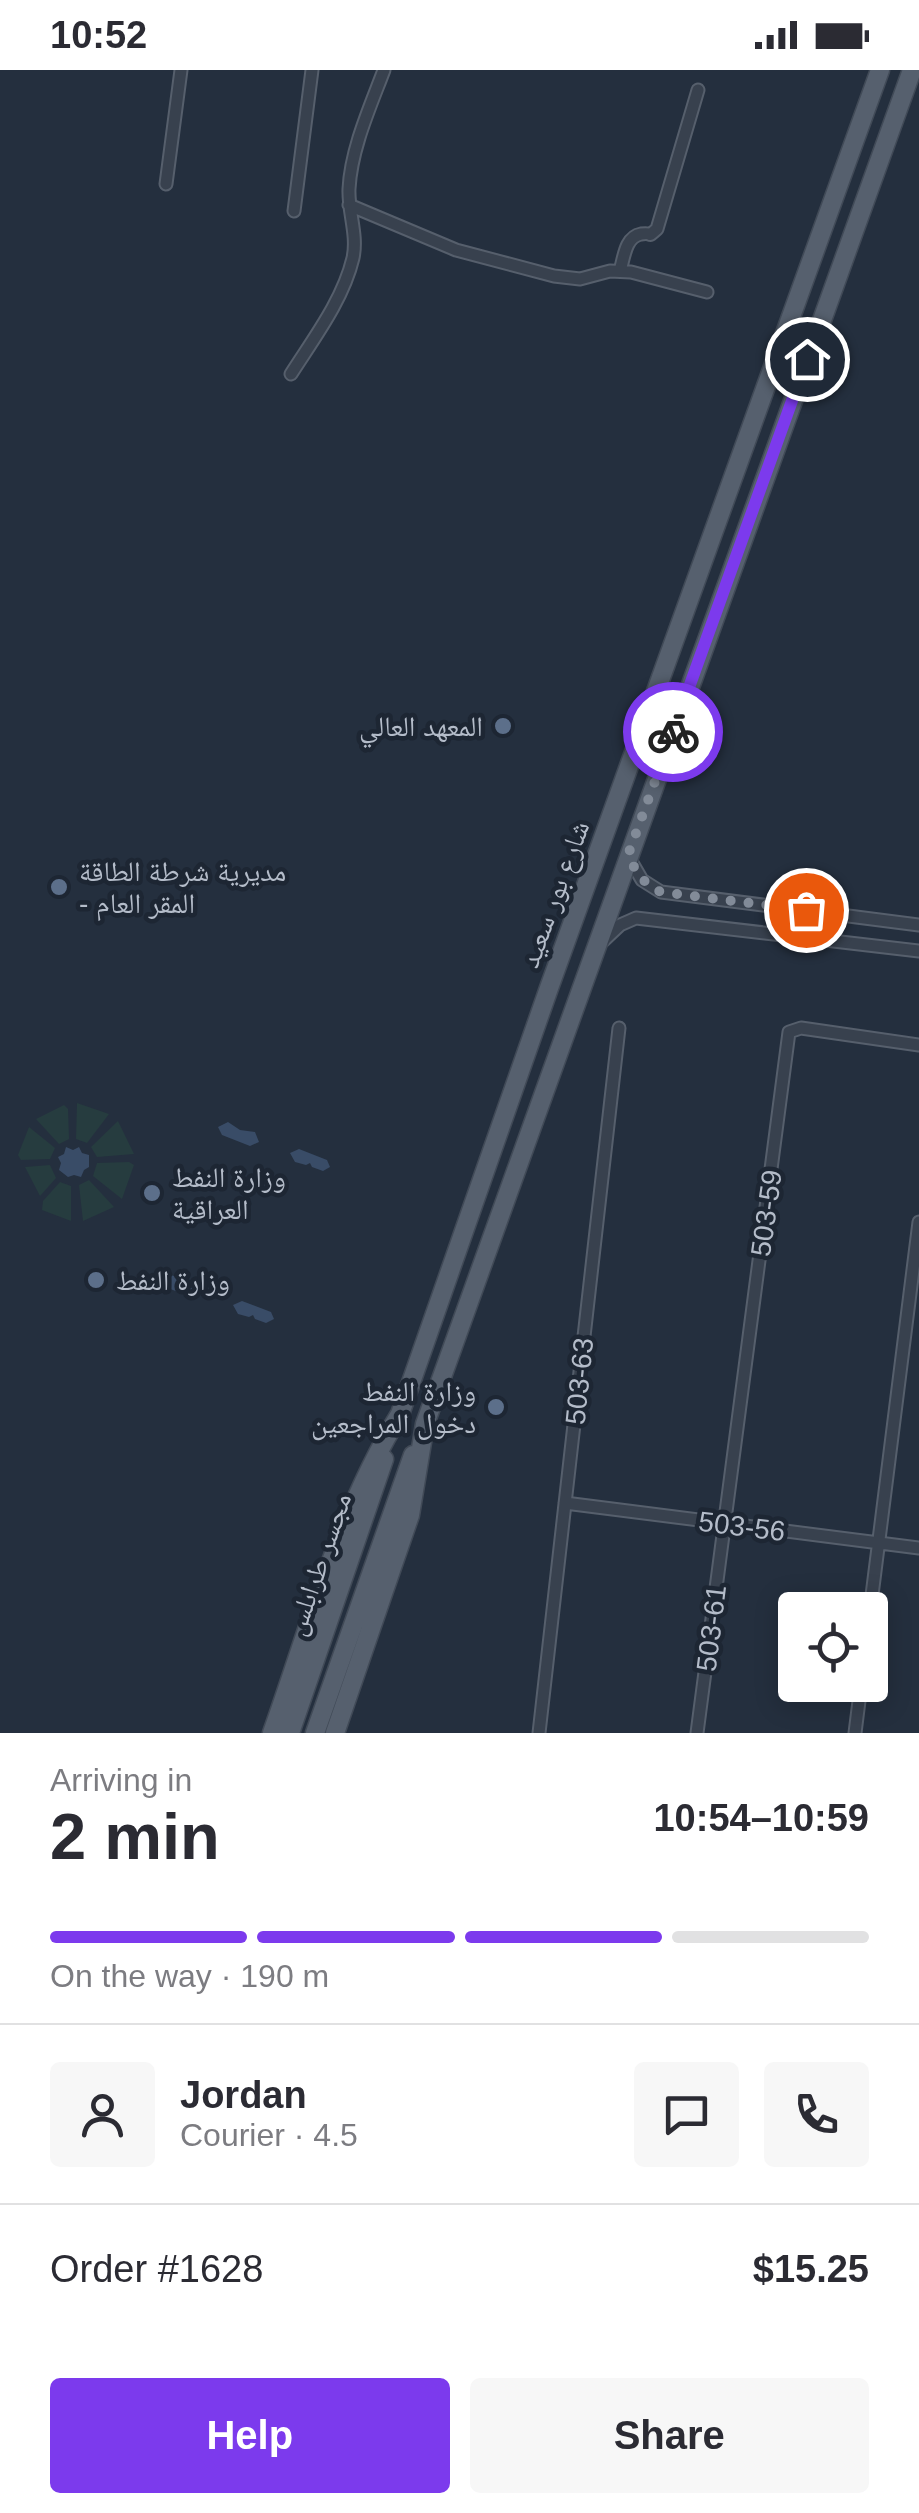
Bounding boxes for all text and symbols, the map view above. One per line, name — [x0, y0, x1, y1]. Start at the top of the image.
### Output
text: 10:52 — [50, 14, 147, 56]
pin — [765, 317, 850, 402]
icon: home — [780, 332, 835, 387]
courier — [623, 682, 723, 782]
icon: bike — [646, 705, 701, 760]
place label: المعهد العالي — [359, 711, 483, 749]
marker: المعهد العالي — [492, 715, 514, 737]
street label: شارع بور سعيد — [514, 817, 597, 972]
place label: مديرية شرطة الطاقة - المقر العام — [79, 856, 286, 922]
pin — [764, 868, 849, 953]
marker: مديرية شرطة الطاقة - المقر العام — [48, 876, 70, 898]
icon: bag — [779, 883, 834, 938]
place label: وزارة النفط العراقية — [172, 1162, 286, 1225]
street label: 503-59 — [745, 1168, 788, 1258]
marker: وزارة النفط العراقية — [141, 1182, 163, 1204]
place label: وزارة النفط — [116, 1265, 230, 1296]
marker: وزارة النفط — [85, 1269, 107, 1291]
street label: 503-63 — [560, 1336, 599, 1426]
place label: وزارة النفط دخول المراجعين — [311, 1376, 476, 1441]
marker: وزارة النفط دخول المراجعين — [485, 1396, 507, 1418]
street label: مجسر طرابلس — [280, 1489, 359, 1640]
street label: 503-56 — [697, 1506, 787, 1547]
street label: 503-61 — [691, 1583, 732, 1673]
map controls — [778, 1592, 888, 1702]
button: locate — [778, 1592, 888, 1702]
text: Arriving in — [50, 1762, 192, 1798]
text: 10:54–10:59 — [653, 1797, 869, 1839]
text: 2 min — [50, 1800, 220, 1873]
text: On the way · 190 m — [50, 1958, 329, 1994]
button: person — [50, 2062, 155, 2167]
button: chat — [634, 2062, 739, 2167]
button: phone — [764, 2062, 869, 2167]
text: Jordan — [180, 2074, 307, 2116]
text: Courier · 4.5 — [180, 2117, 358, 2153]
text: Order #1628 — [50, 2248, 263, 2290]
text: $15.25 — [753, 2248, 869, 2290]
button: Help — [50, 2378, 450, 2493]
button: Share — [470, 2378, 869, 2493]

